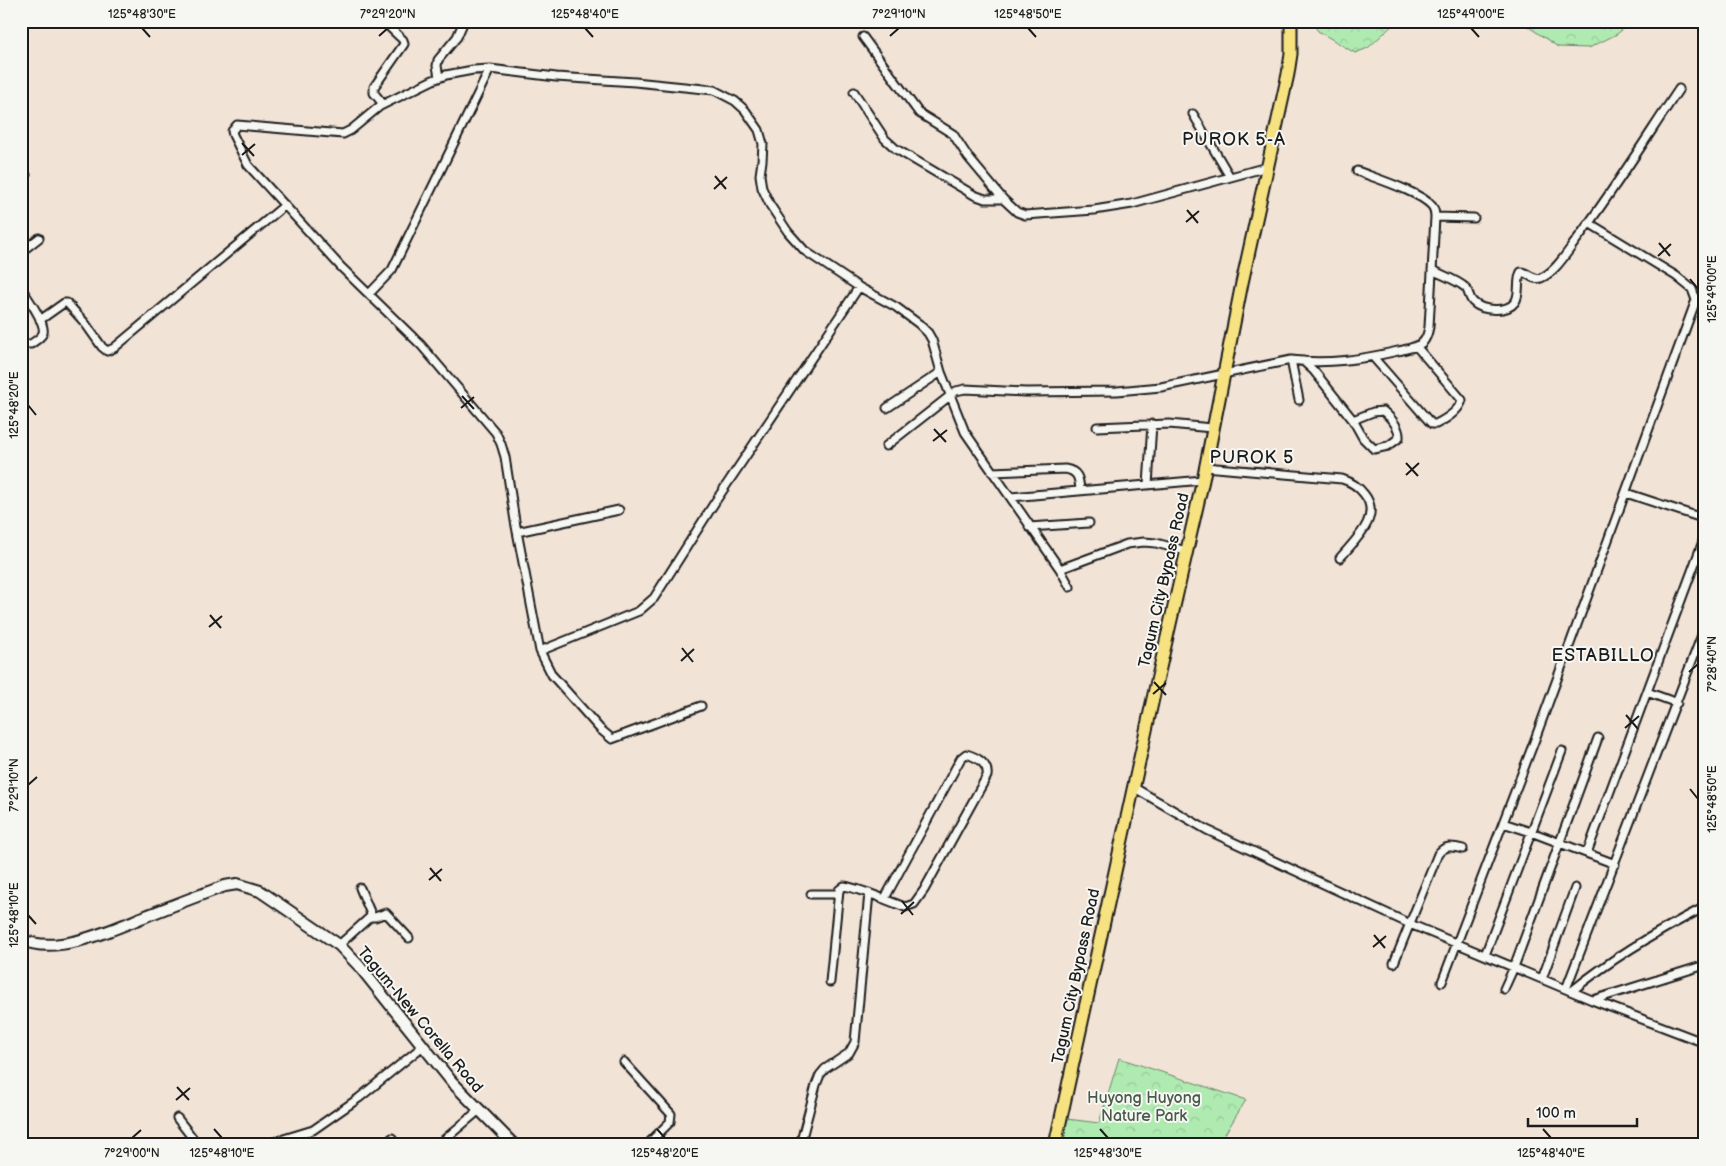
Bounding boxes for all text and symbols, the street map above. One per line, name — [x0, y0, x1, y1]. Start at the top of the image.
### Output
text: 125°48'30"E — [108, 7, 176, 22]
text: 7°29'20"N — [360, 7, 416, 22]
text: 125°48'40"E — [551, 7, 619, 22]
text: 7°29'10"N — [872, 7, 926, 22]
text: 125°48'50"E — [994, 7, 1062, 22]
text: 125°49'00"E — [1437, 7, 1505, 22]
district label: PUROK 5-A — [1182, 129, 1286, 150]
text: 125°49'00"E — [1705, 255, 1720, 323]
text: 125°48'20"E — [7, 371, 22, 439]
district label: PUROK 5 — [1210, 447, 1294, 468]
street label: Tagum City Bypass Road — [1135, 491, 1194, 669]
text: 7°28'40"N — [1705, 636, 1720, 692]
district label: ESTABILLO — [1551, 645, 1655, 666]
text: 7°29'10"N — [7, 758, 22, 812]
text: 125°48'50"E — [1705, 765, 1720, 833]
text: 125°48'10"E — [7, 882, 22, 948]
street label: Tagum City Bypass Road — [1049, 887, 1104, 1066]
street label: Tagum-New Corella Road — [353, 943, 487, 1097]
park label: Huyong Huyong Nature Park — [1087, 1089, 1201, 1126]
scale bar — [1528, 1096, 1637, 1128]
text: 100 m — [1536, 1104, 1576, 1123]
text: 7°29'00"N — [104, 1146, 160, 1161]
text: 125°48'10"E — [189, 1146, 255, 1161]
text: 125°48'20"E — [631, 1146, 699, 1161]
text: 125°48'30"E — [1074, 1146, 1142, 1161]
text: 125°48'40"E — [1517, 1146, 1585, 1161]

